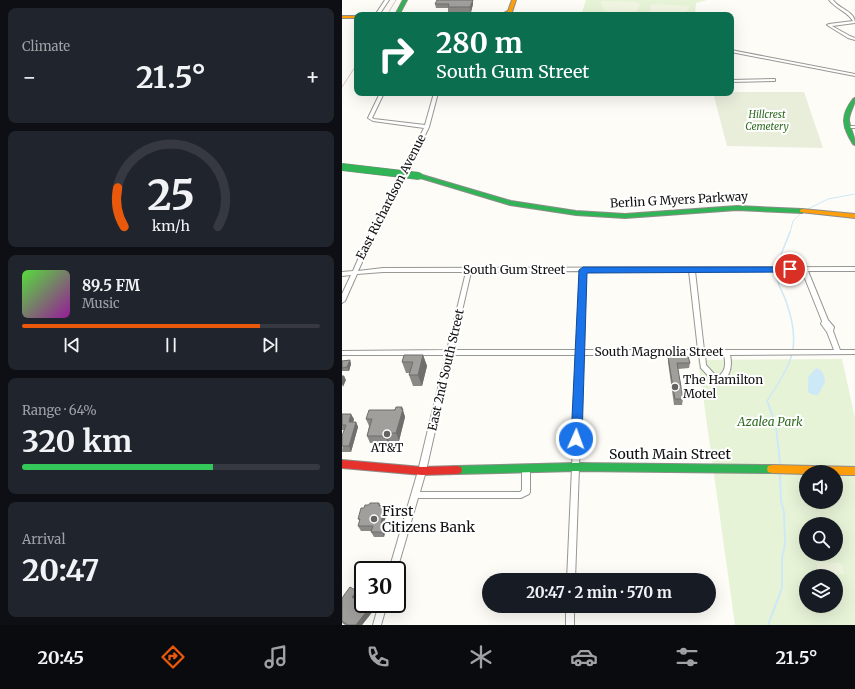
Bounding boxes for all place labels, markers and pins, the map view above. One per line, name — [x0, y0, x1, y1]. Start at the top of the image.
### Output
pin — [773, 252, 807, 286]
place label: The Hamilton Motel — [683, 372, 763, 401]
marker: The Hamilton Motel — [670, 382, 680, 392]
marker: AT&T — [382, 429, 392, 439]
place label: AT&T — [370, 440, 404, 455]
place label: First Citizens Bank — [382, 502, 475, 536]
marker: First Citizens Bank — [369, 514, 379, 524]

